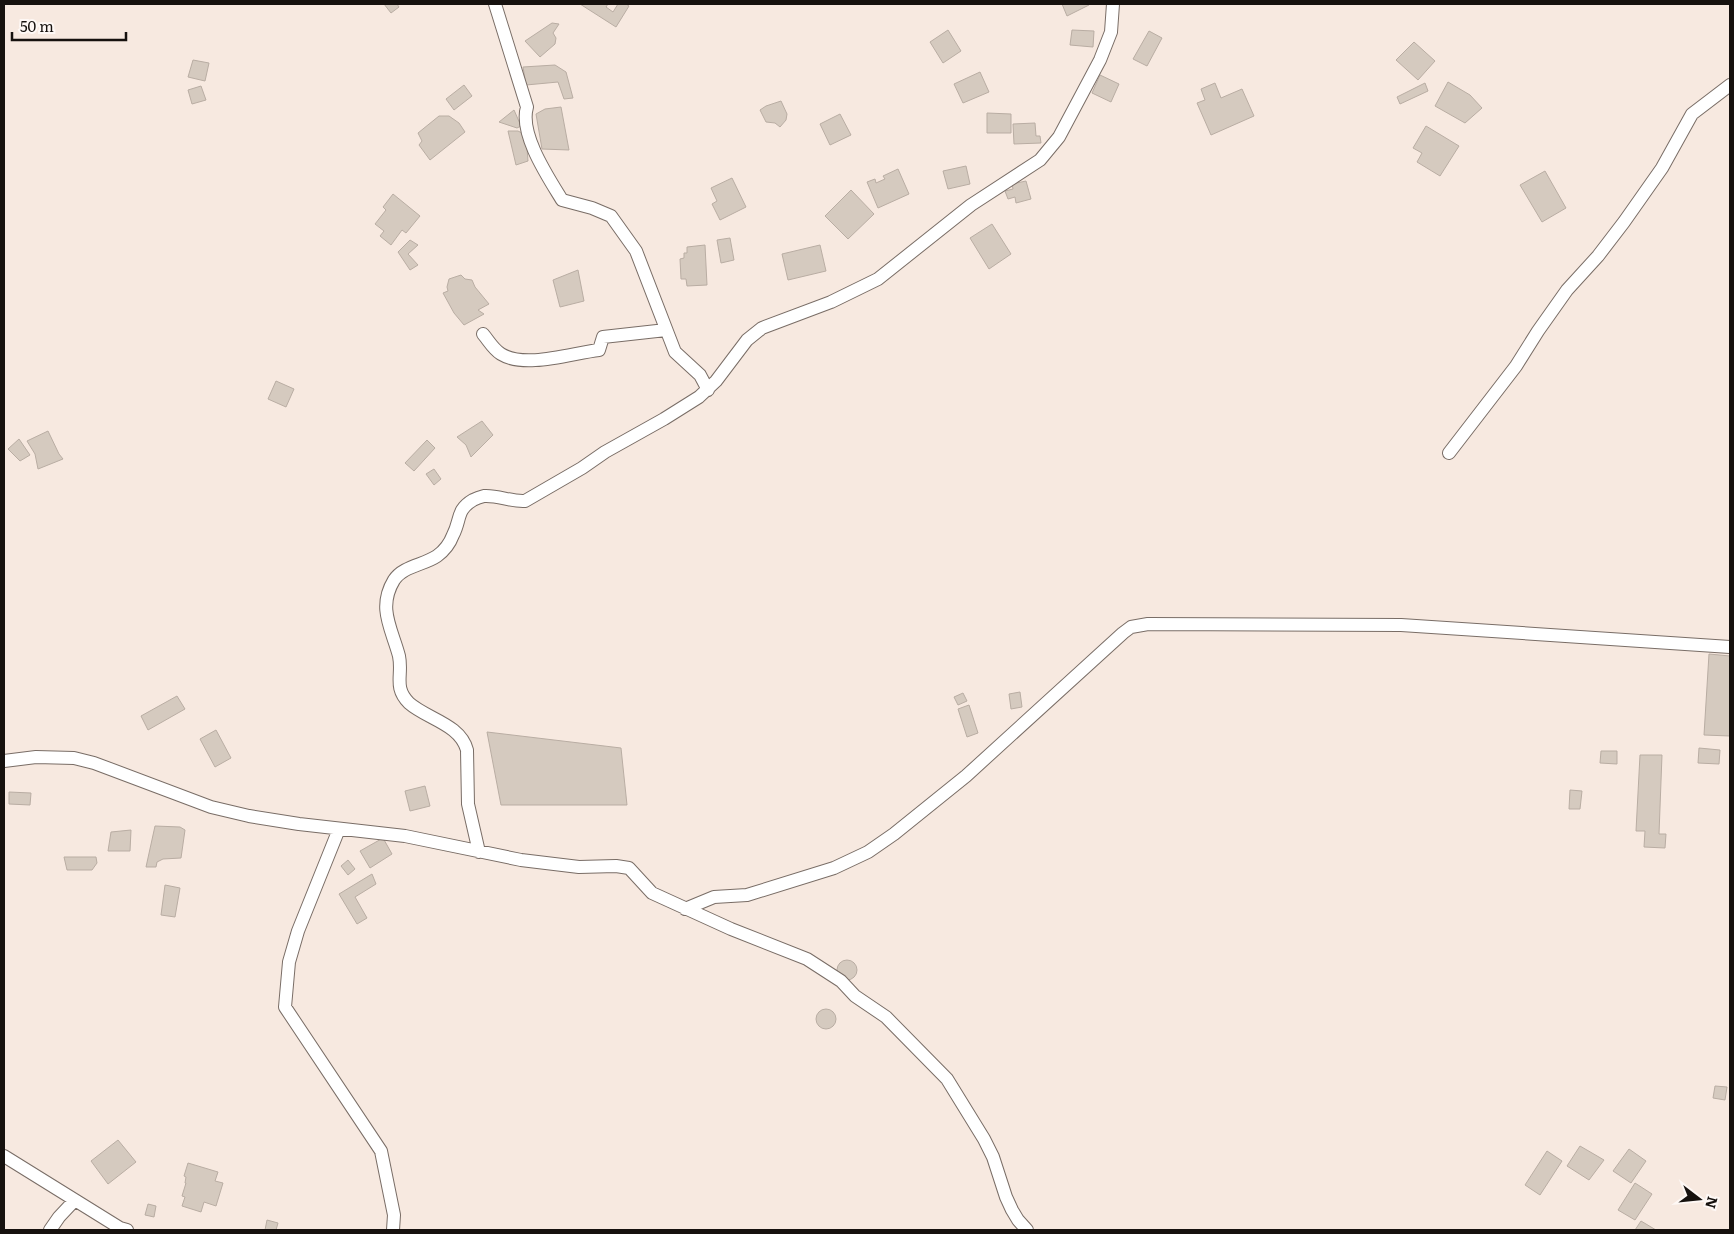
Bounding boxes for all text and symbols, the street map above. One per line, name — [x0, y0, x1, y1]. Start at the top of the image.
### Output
scale bar — [12, 10, 126, 42]
text: 50 m — [20, 14, 54, 37]
north arrow — [1674, 1174, 1724, 1224]
text: N — [1701, 1194, 1724, 1212]

